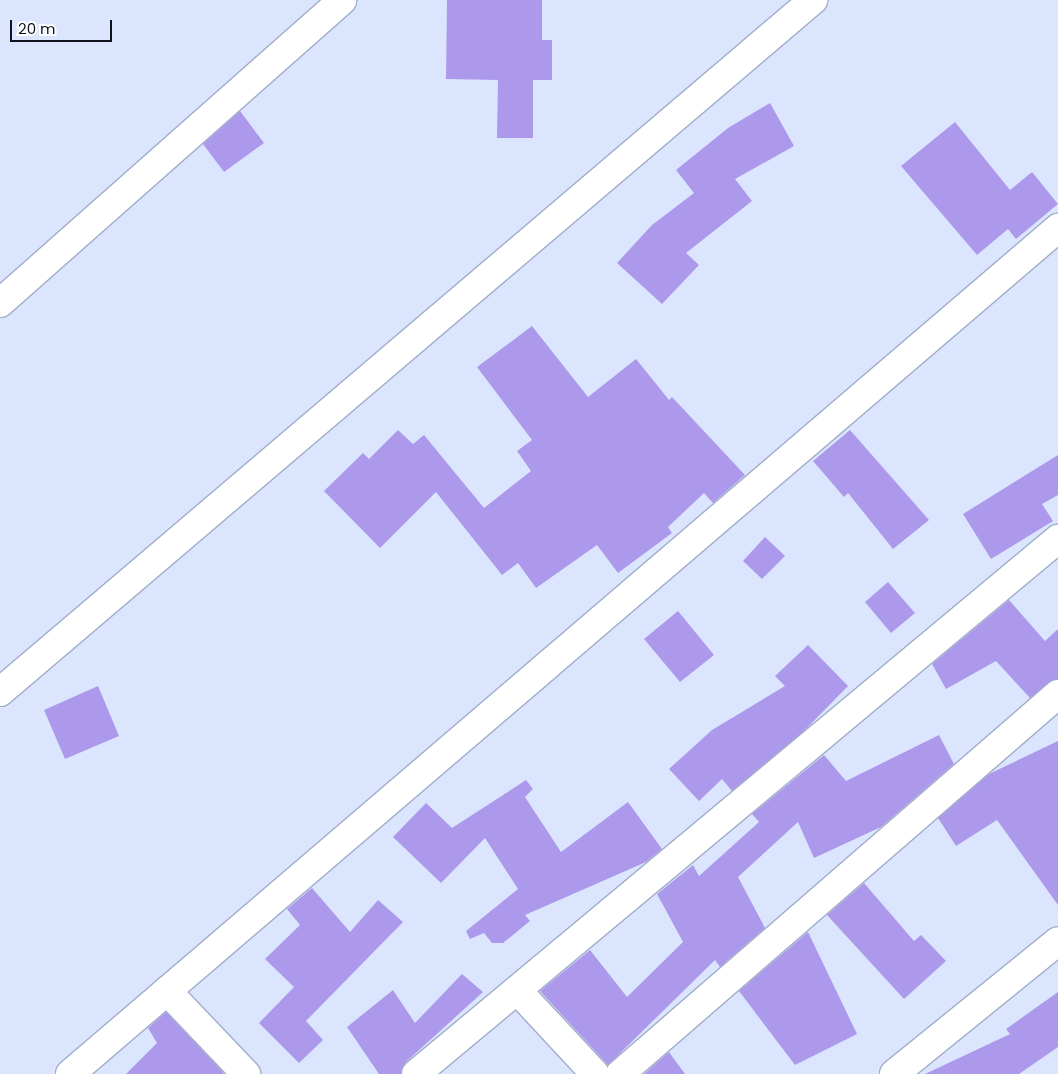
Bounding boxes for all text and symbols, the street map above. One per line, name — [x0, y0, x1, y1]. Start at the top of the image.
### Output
scale bar — [12, 10, 115, 42]
text: 20 m — [18, 18, 56, 39]

